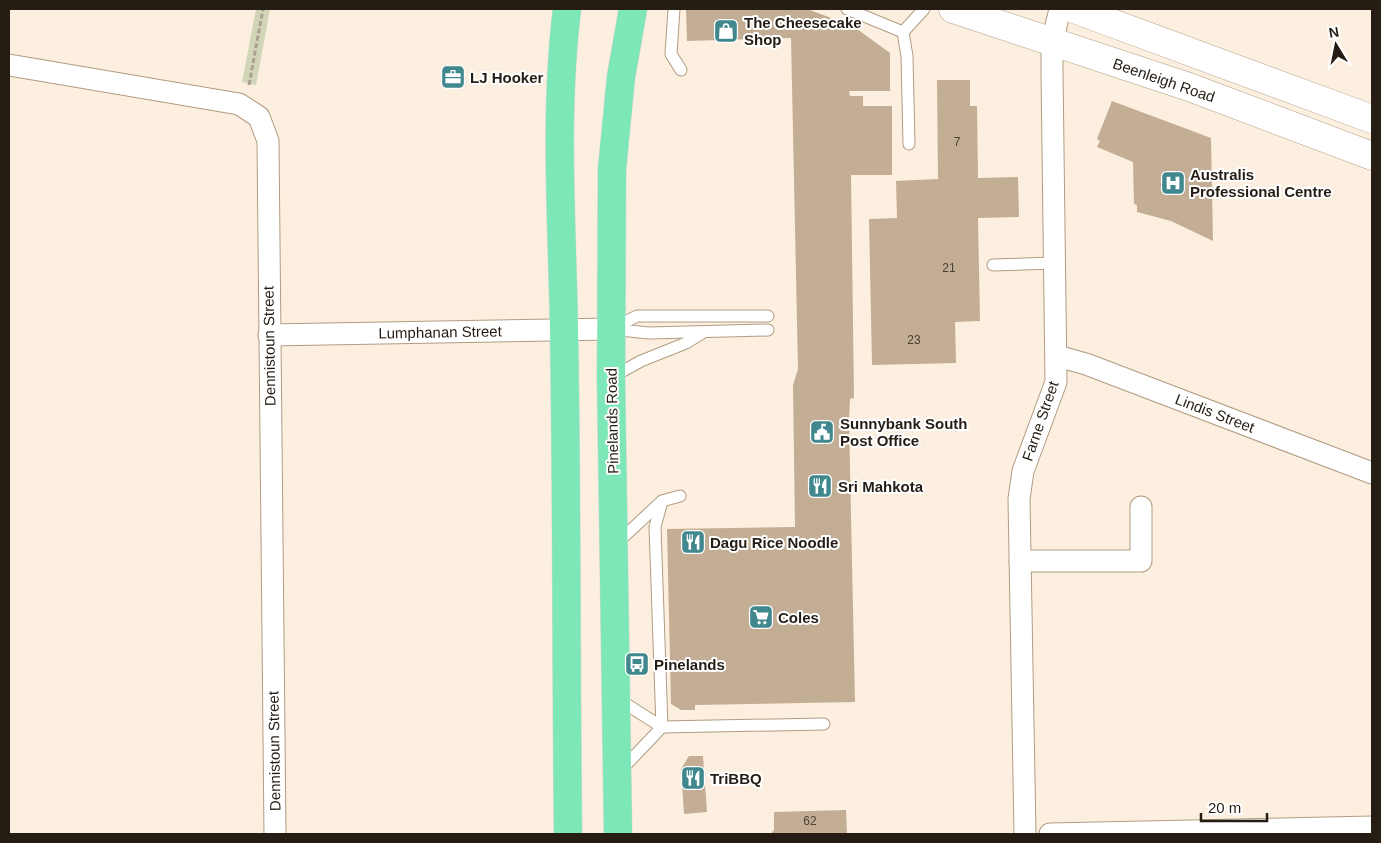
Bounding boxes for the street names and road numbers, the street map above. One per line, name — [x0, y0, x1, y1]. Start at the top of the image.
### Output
street label: Beenleigh Road — [1111, 55, 1217, 105]
street label: Dennistoun Street — [259, 285, 279, 406]
street label: Lumphanan Street — [378, 322, 503, 342]
street label: Pinelands Road — [603, 368, 621, 474]
street label: Farne Street — [1018, 378, 1062, 463]
street label: Lindis Street — [1173, 390, 1258, 436]
street label: Dennistoun Street — [264, 690, 284, 811]

